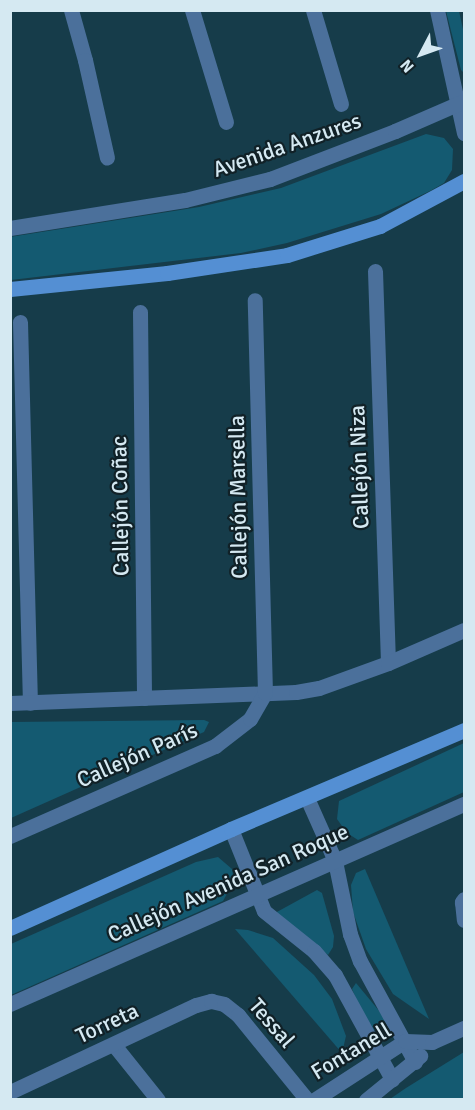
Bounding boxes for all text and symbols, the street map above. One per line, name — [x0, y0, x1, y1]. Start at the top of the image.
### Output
north arrow — [391, 24, 451, 84]
text: N — [396, 55, 419, 77]
street label: Avenida Anzures — [209, 107, 365, 183]
street label: Callejón Niza — [344, 405, 374, 529]
street label: Callejón Marsella — [223, 415, 253, 579]
street label: Callejón Coñac — [106, 436, 134, 576]
street label: Callejón París — [73, 717, 201, 793]
street label: Callejón Avenida San Roque — [104, 818, 352, 948]
street label: Tessal — [243, 993, 301, 1053]
street label: Torreta — [71, 997, 143, 1049]
street label: Fontanell — [306, 1017, 396, 1085]

